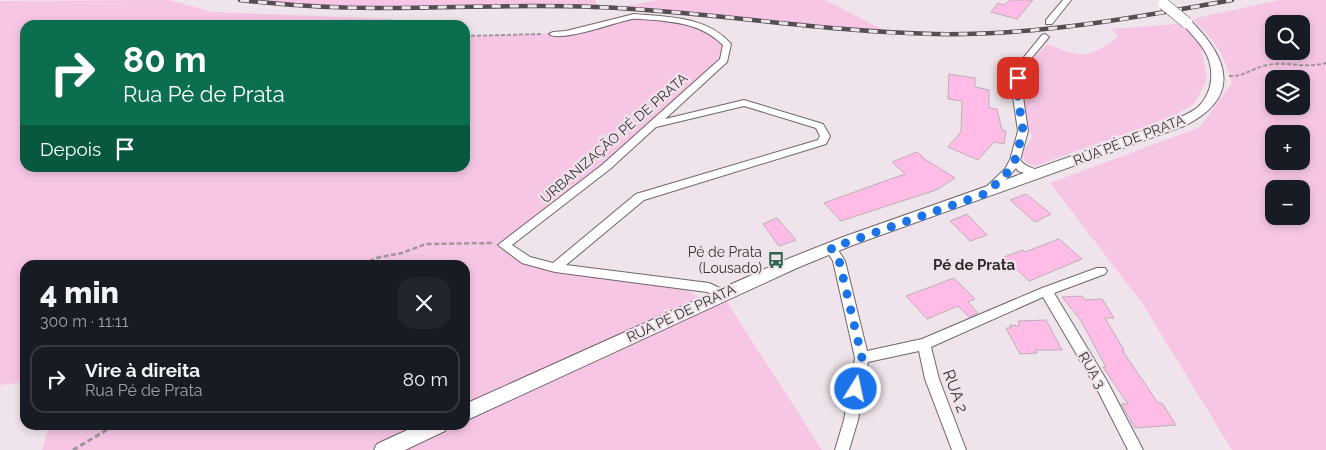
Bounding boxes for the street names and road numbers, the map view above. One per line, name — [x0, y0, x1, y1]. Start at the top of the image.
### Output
street label: URBANIZAÇÃO PÉ DE PRATA — [537, 69, 691, 206]
street label: RUA PÉ DE PRATA — [1071, 110, 1188, 169]
street label: RUA PÉ DE PRATA — [624, 280, 738, 345]
street label: RUA 3 — [1075, 349, 1109, 391]
street label: RUA 2 — [939, 367, 972, 415]

